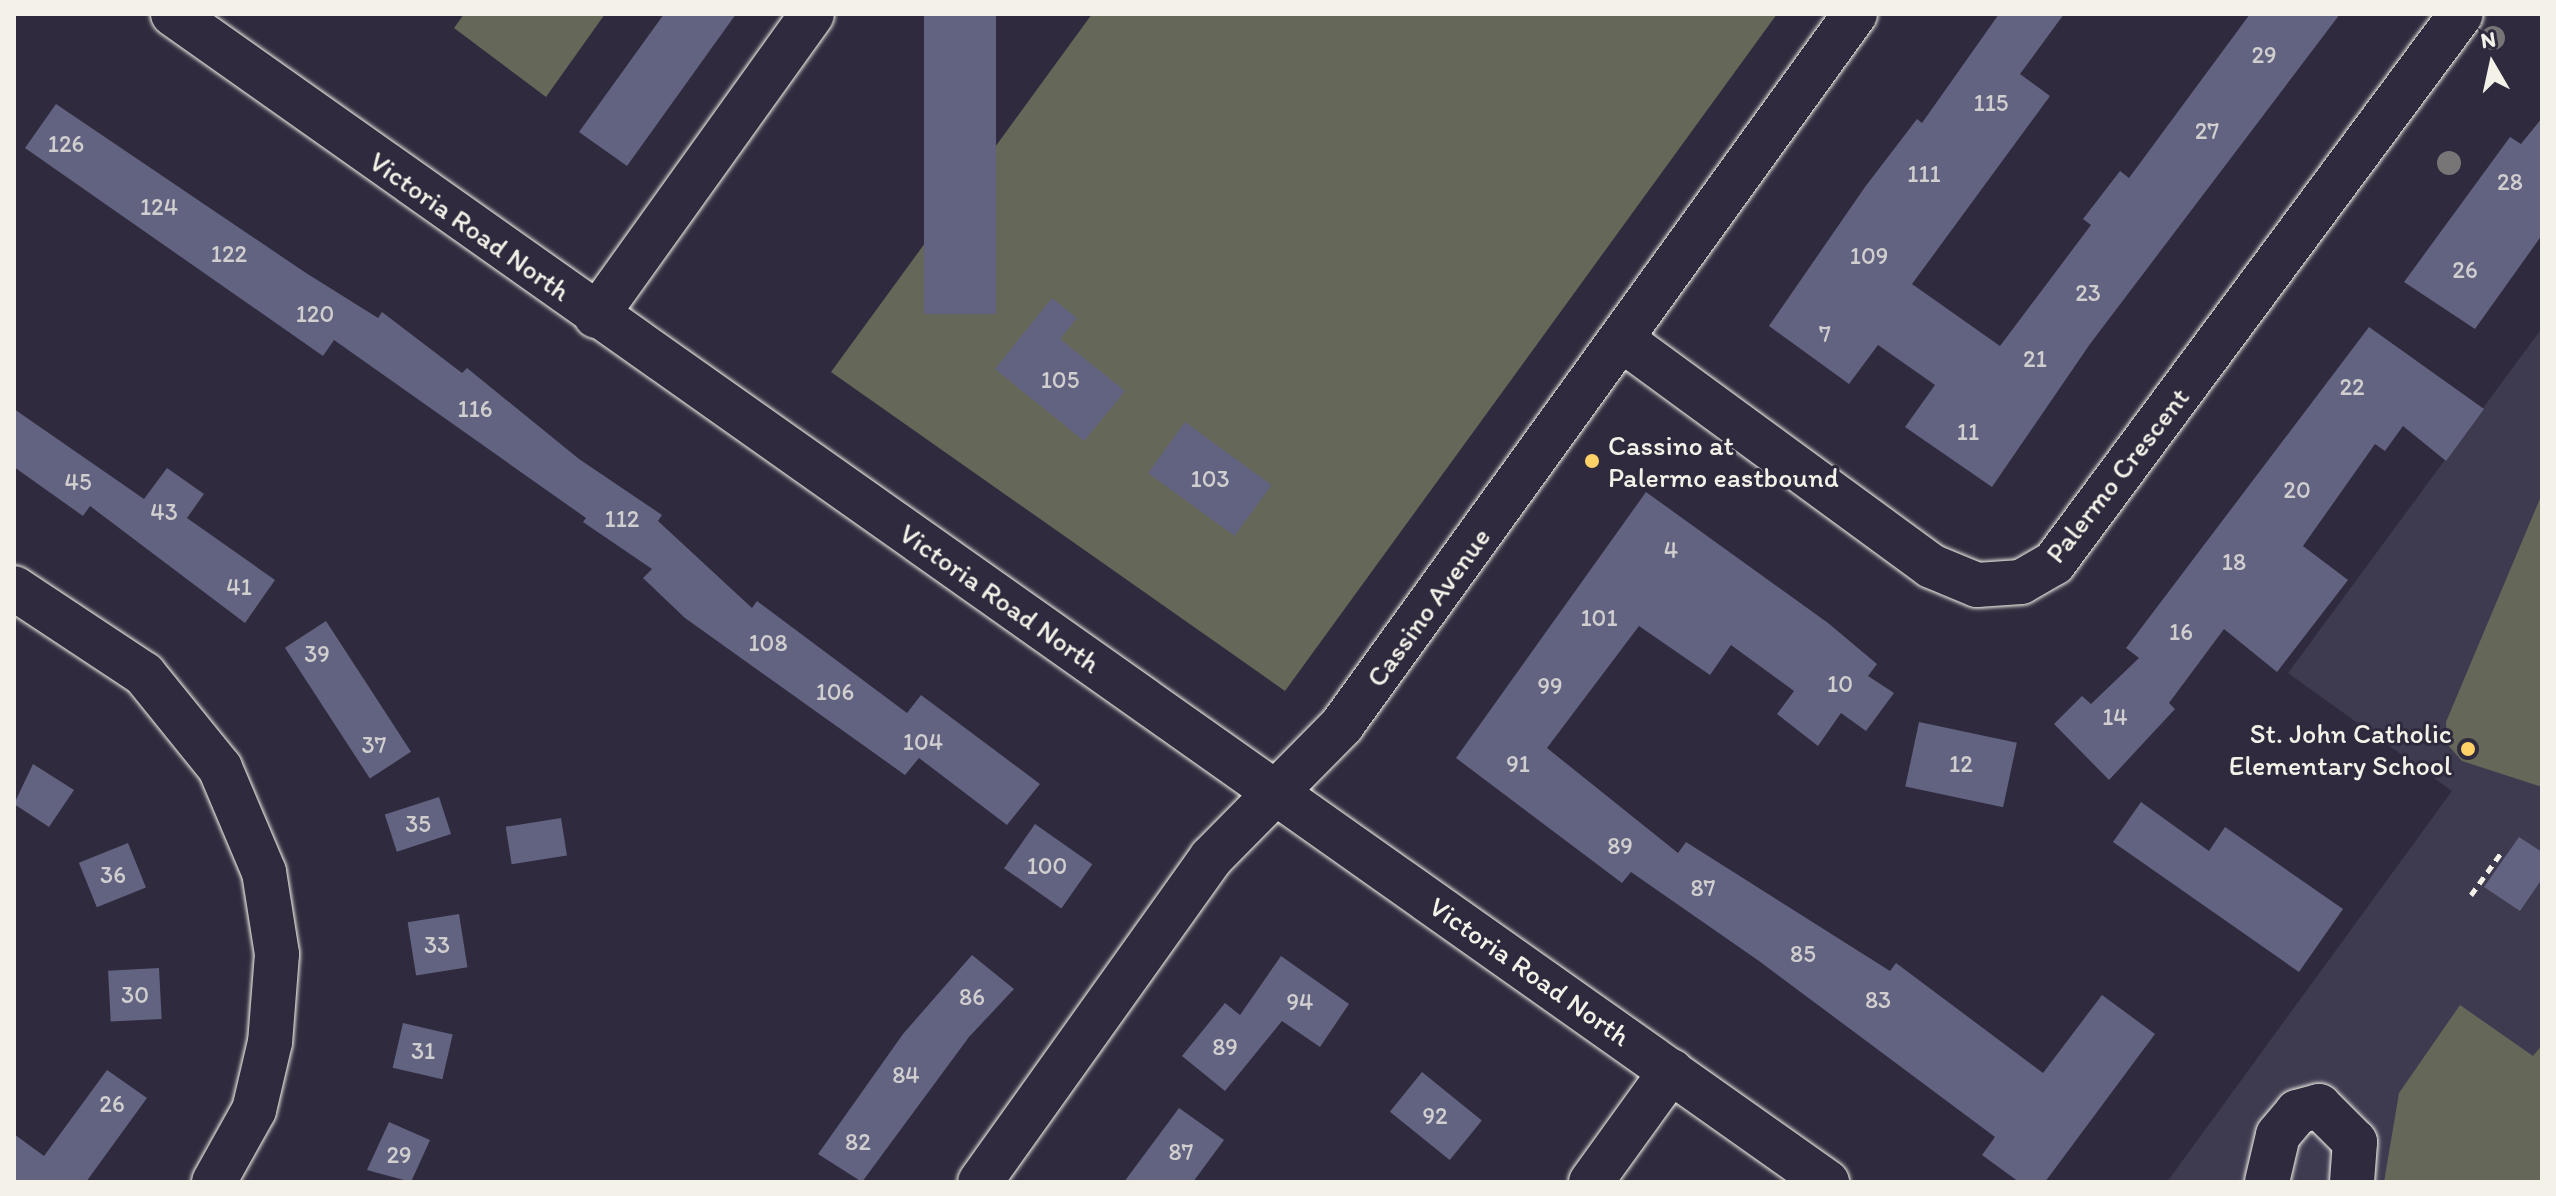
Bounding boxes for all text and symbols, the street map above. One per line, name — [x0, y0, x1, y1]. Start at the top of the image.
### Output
north arrow — [2452, 24, 2532, 104]
text: N — [2479, 25, 2498, 54]
house number: 29 — [2251, 41, 2277, 69]
house number: 115 — [1974, 89, 2008, 117]
house number: 27 — [2195, 117, 2219, 145]
house number: 126 — [48, 130, 84, 158]
street label: Victoria Road North — [363, 144, 577, 308]
house number: 111 — [1907, 160, 1941, 188]
house number: 28 — [2497, 168, 2523, 196]
house number: 124 — [140, 193, 178, 221]
house number: 122 — [211, 240, 247, 268]
house number: 109 — [1850, 242, 1888, 270]
house number: 26 — [2452, 256, 2478, 284]
house number: 23 — [2075, 279, 2101, 307]
house number: 120 — [296, 300, 334, 328]
house number: 7 — [1819, 320, 1831, 348]
house number: 21 — [2023, 345, 2047, 373]
house number: 105 — [1041, 366, 1079, 394]
house number: 22 — [2339, 373, 2365, 401]
street label: Palermo Crescent — [2038, 381, 2196, 569]
house number: 116 — [458, 395, 492, 423]
house number: 11 — [1957, 418, 1979, 446]
place label: Cassino at Palermo eastbound — [1608, 428, 1839, 494]
marker: Cassino at Palermo eastbound — [1583, 452, 1601, 470]
house number: 103 — [1191, 465, 1229, 493]
house number: 45 — [64, 468, 92, 496]
house number: 20 — [2283, 476, 2311, 504]
house number: 43 — [150, 498, 178, 526]
house number: 112 — [605, 505, 639, 533]
street label: Victoria Road North — [893, 516, 1107, 680]
street label: Cassino Avenue — [1359, 521, 1497, 693]
house number: 4 — [1664, 536, 1678, 564]
house number: 18 — [2222, 548, 2246, 576]
house number: 41 — [226, 573, 252, 601]
house number: 101 — [1580, 604, 1618, 632]
house number: 16 — [2169, 618, 2193, 646]
house number: 108 — [748, 629, 788, 657]
house number: 39 — [304, 640, 330, 668]
house number: 10 — [1827, 670, 1853, 698]
house number: 99 — [1537, 672, 1563, 700]
house number: 106 — [816, 678, 854, 706]
house number: 14 — [2102, 703, 2128, 731]
place label: St. John Catholic Elementary School — [2229, 716, 2452, 782]
house number: 104 — [903, 728, 943, 756]
house number: 37 — [362, 731, 386, 759]
marker: St. John Catholic Elementary School — [2459, 740, 2477, 758]
house number: 91 — [1506, 750, 1530, 778]
house number: 12 — [1949, 750, 1973, 778]
house number: 35 — [405, 810, 431, 838]
house number: 89 — [1607, 832, 1633, 860]
house number: 100 — [1027, 852, 1067, 880]
house number: 36 — [100, 861, 126, 889]
house number: 87 — [1690, 874, 1716, 902]
street label: Victoria Road North — [1423, 889, 1637, 1053]
house number: 33 — [424, 931, 450, 959]
house number: 85 — [1790, 940, 1816, 968]
house number: 30 — [121, 981, 149, 1009]
house number: 86 — [959, 983, 985, 1011]
house number: 83 — [1865, 986, 1891, 1014]
house number: 94 — [1287, 988, 1313, 1016]
house number: 89 — [1212, 1033, 1238, 1061]
house number: 31 — [411, 1037, 435, 1065]
house number: 84 — [892, 1061, 920, 1089]
house number: 26 — [99, 1090, 125, 1118]
house number: 92 — [1422, 1102, 1448, 1130]
house number: 82 — [845, 1128, 871, 1156]
house number: 87 — [1168, 1138, 1194, 1166]
house number: 29 — [386, 1141, 412, 1169]

